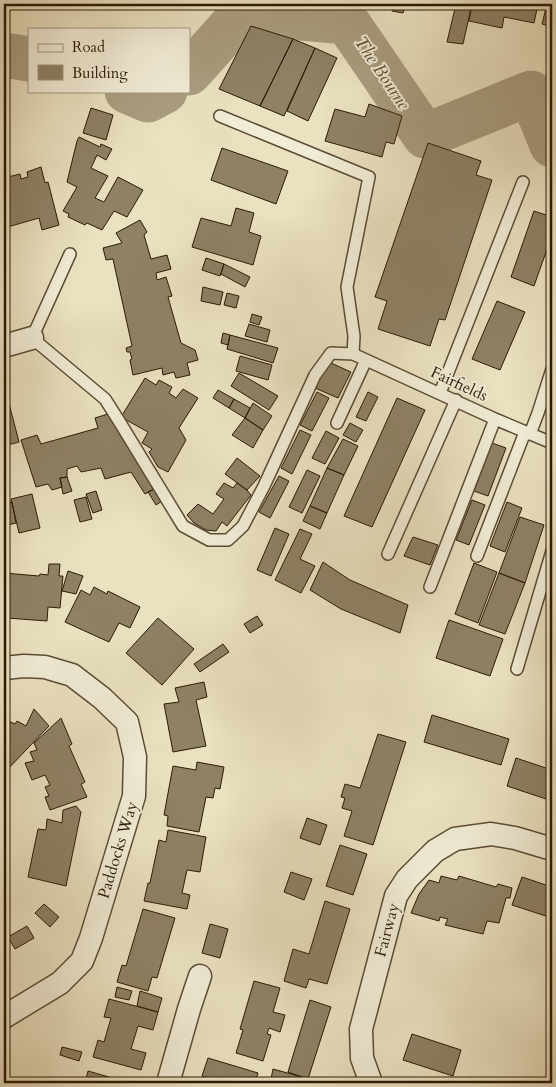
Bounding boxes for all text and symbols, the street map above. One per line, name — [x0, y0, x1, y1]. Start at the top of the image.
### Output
legend — [28, 28, 190, 92]
water label: The Bourne — [348, 31, 416, 116]
text: Road — [72, 37, 105, 57]
text: Building — [72, 63, 128, 83]
street label: Fairfields — [427, 361, 491, 407]
street label: Paddocks Way — [93, 798, 143, 901]
street label: Fairway — [369, 900, 405, 959]

